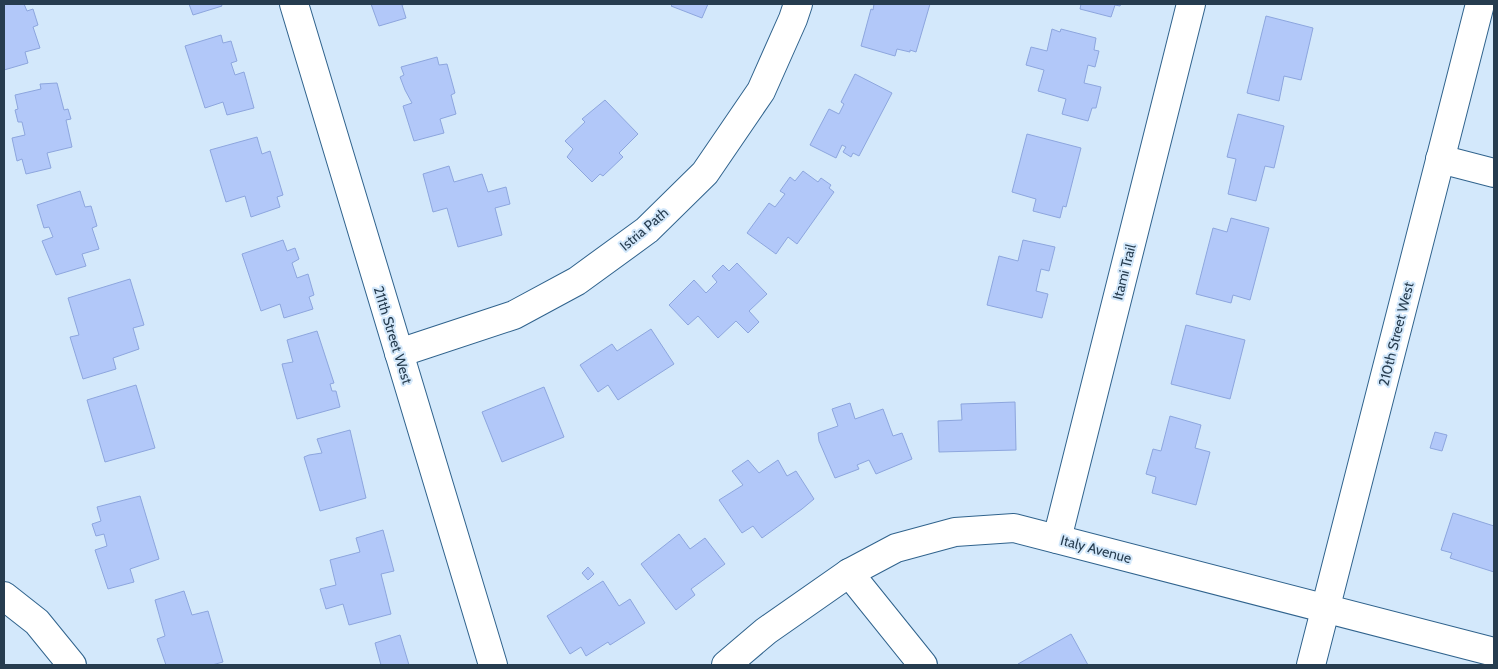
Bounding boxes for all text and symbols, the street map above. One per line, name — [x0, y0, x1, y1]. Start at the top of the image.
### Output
street label: Istria Path — [616, 203, 672, 255]
street label: Itami Trail — [1108, 242, 1140, 302]
street label: 210th Street West — [1374, 280, 1418, 388]
street label: 211th Street West — [370, 284, 417, 386]
street label: Italy Avenue — [1059, 531, 1133, 567]

